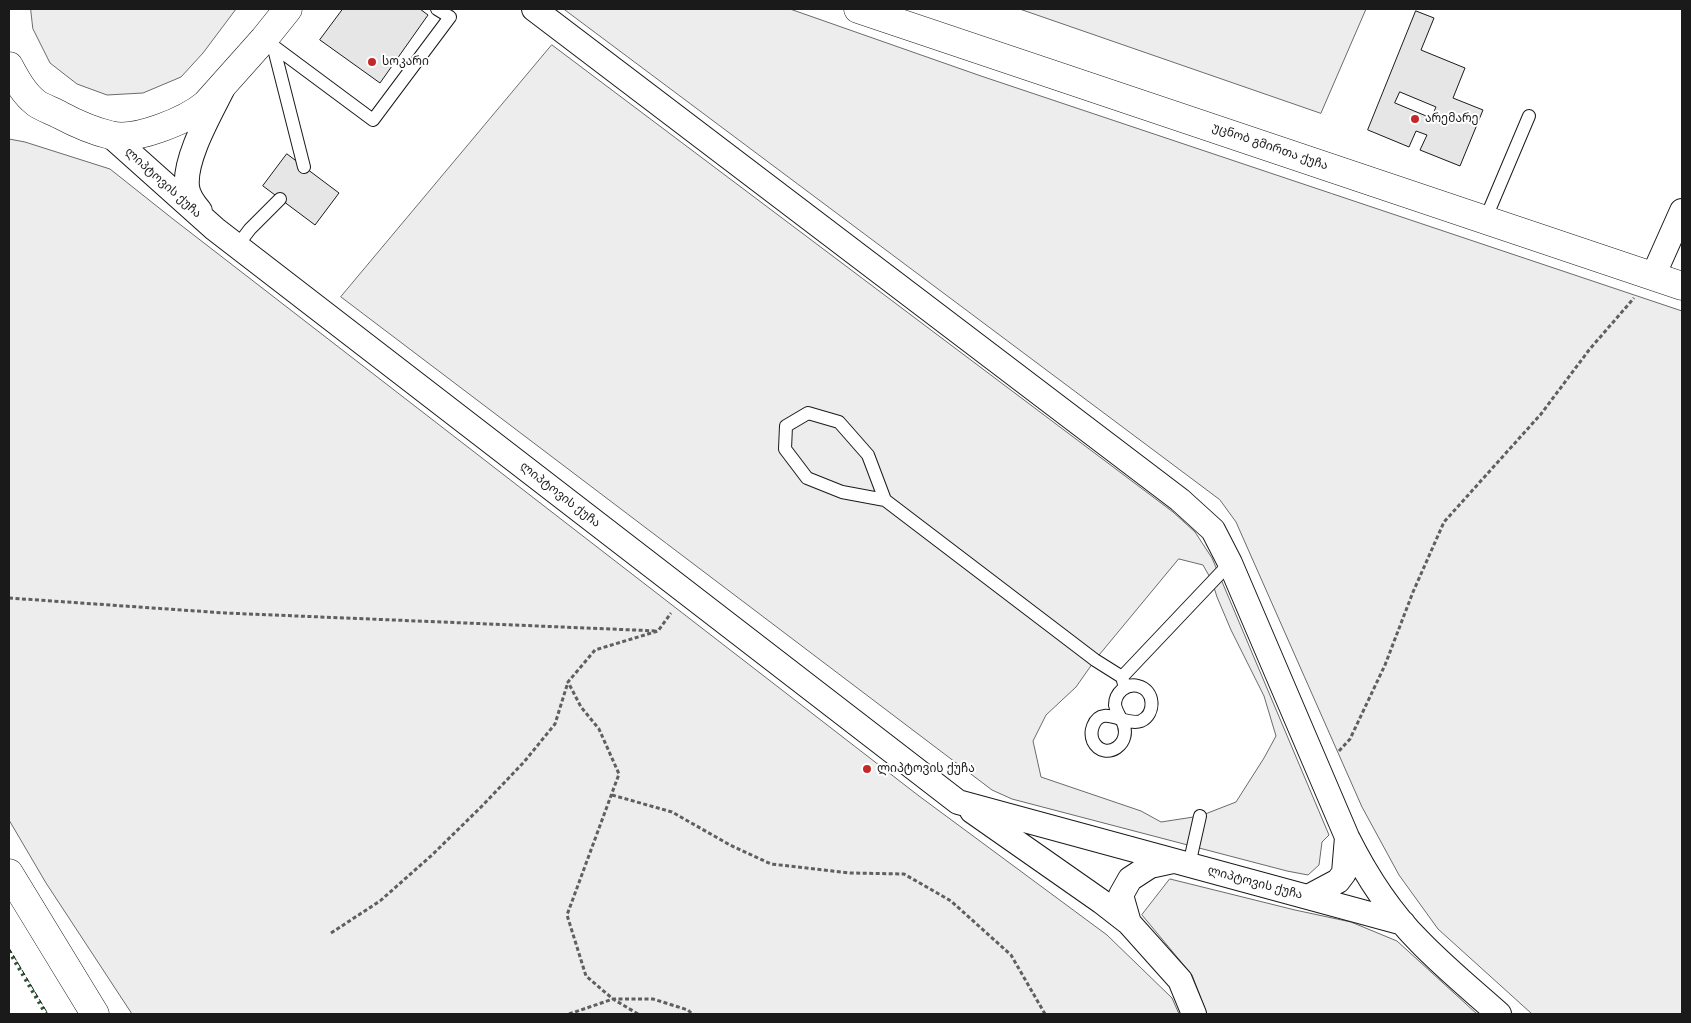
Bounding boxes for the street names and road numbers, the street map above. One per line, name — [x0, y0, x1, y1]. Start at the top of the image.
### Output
street label: უცნობ გმირთა ქუჩა — [1210, 120, 1330, 174]
street label: ლიპტოვის ქუჩა — [122, 145, 204, 221]
street label: ლიპტოვის ქუჩა — [517, 459, 603, 531]
street label: ლიპტოვის ქუჩა — [1206, 863, 1304, 903]

